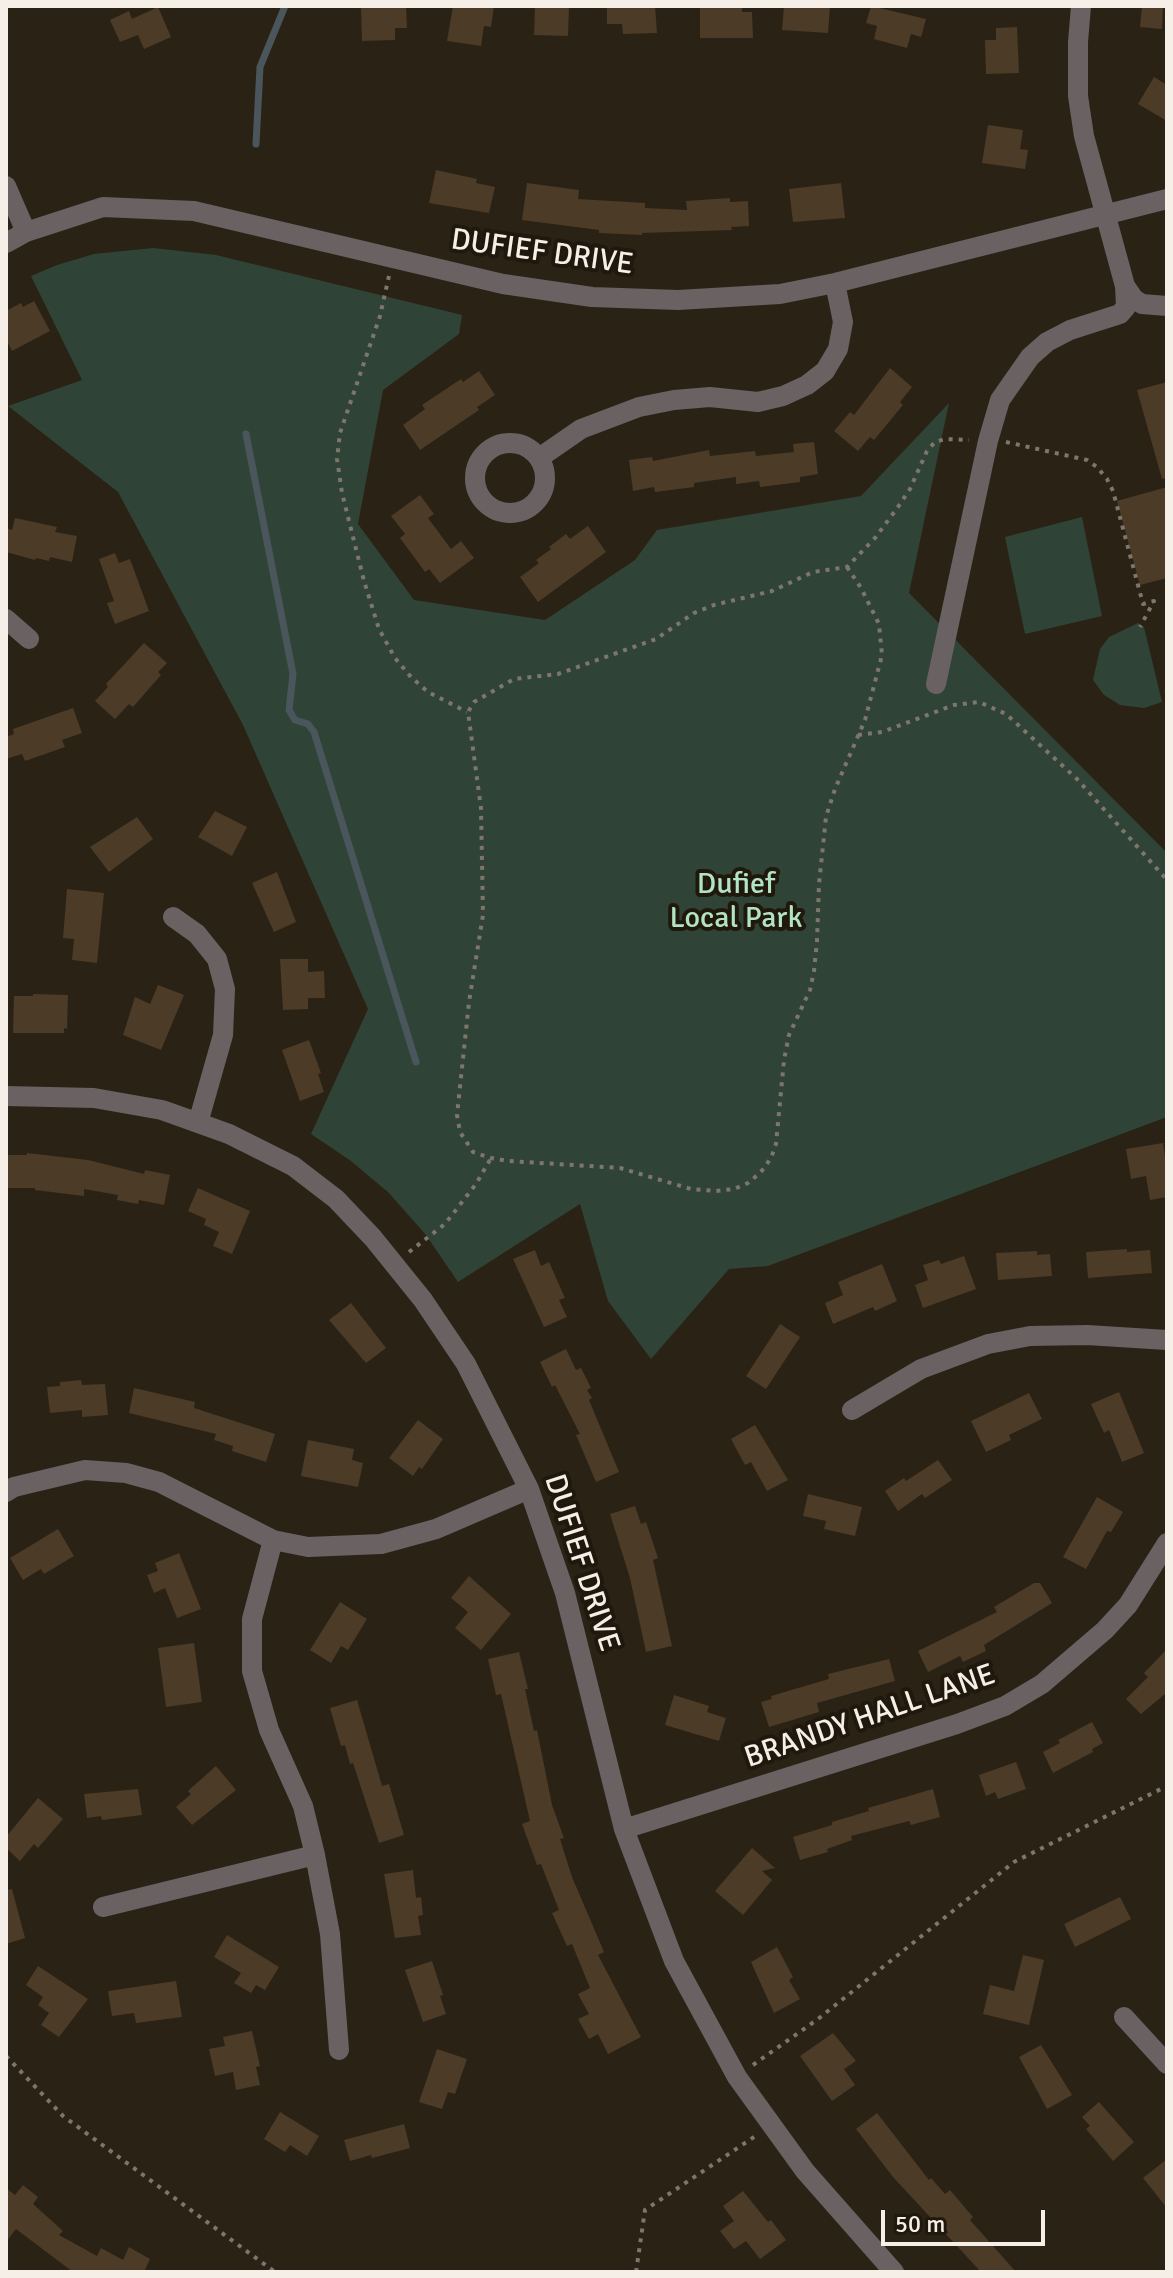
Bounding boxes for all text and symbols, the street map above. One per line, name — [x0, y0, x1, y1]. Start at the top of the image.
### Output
street label: DUFIEF DRIVE — [449, 222, 635, 284]
park label: Dufief Local Park — [670, 867, 802, 938]
street label: DUFIEF DRIVE — [536, 1470, 626, 1656]
street label: BRANDY HALL LANE — [740, 1657, 1000, 1777]
scale bar — [885, 2194, 1049, 2244]
text: 50 m — [895, 2209, 945, 2239]

